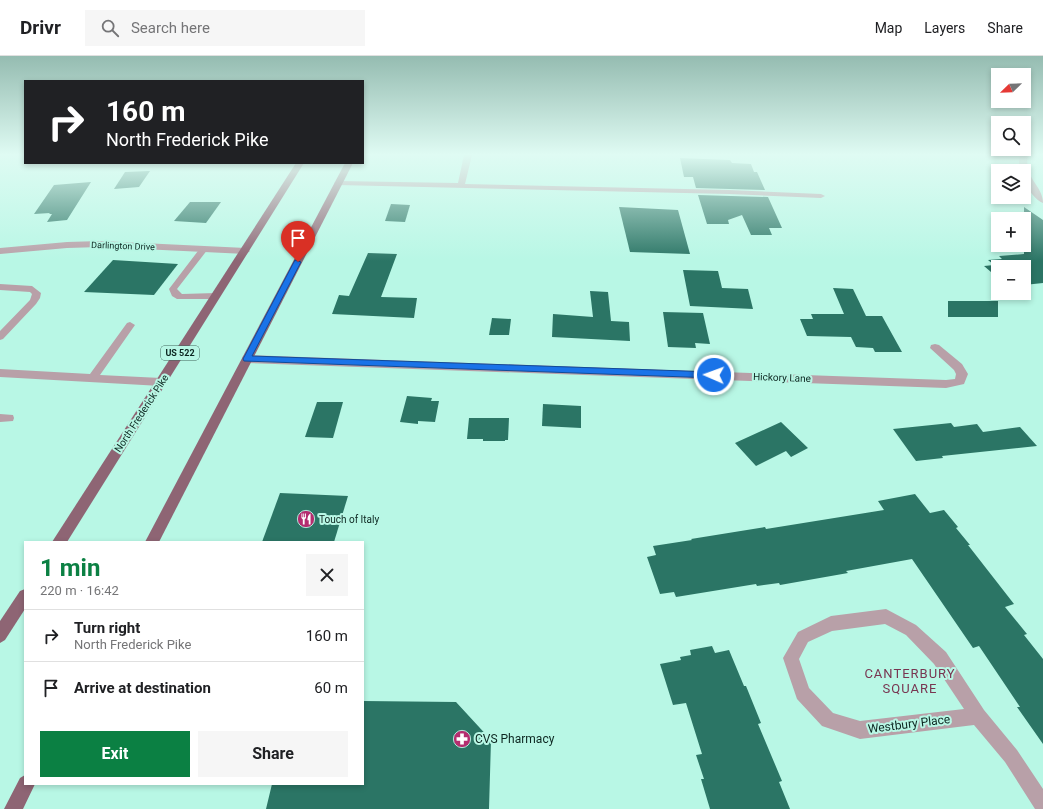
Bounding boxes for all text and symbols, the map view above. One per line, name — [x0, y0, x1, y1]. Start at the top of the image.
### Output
search box — [85, 10, 365, 46]
text: Drivr — [20, 16, 61, 39]
icon: search — [99, 17, 121, 39]
text: Search here — [131, 19, 210, 37]
text: Map — [875, 20, 902, 36]
text: Layers — [924, 20, 965, 36]
text: Share — [987, 20, 1023, 36]
north arrow — [991, 68, 1031, 108]
map controls — [991, 68, 1031, 300]
text: 160 m — [106, 95, 185, 128]
icon: right — [40, 96, 92, 148]
button: search — [991, 116, 1031, 156]
text: North Frederick Pike — [106, 129, 269, 150]
button: layers — [991, 164, 1031, 204]
button: + — [991, 212, 1031, 252]
pin — [281, 221, 315, 262]
icon: arrive — [287, 227, 309, 249]
street label: Darlington Drive — [91, 240, 155, 252]
button: − — [991, 260, 1031, 300]
road number: US 522 — [161, 346, 199, 360]
position arrow — [693, 354, 735, 396]
street label: Hickory Lane — [753, 371, 811, 384]
street label: North Frederick Pike — [112, 372, 171, 454]
restaurant icon: Touch of Italy — [296, 509, 316, 529]
place label: Touch of Italy — [319, 514, 379, 525]
text: 1 min — [40, 554, 100, 582]
button: close — [306, 554, 348, 596]
text: 220 m · 16:42 — [40, 583, 119, 598]
text: Turn right — [74, 619, 140, 637]
icon: right — [40, 625, 62, 647]
text: 160 m — [306, 627, 348, 645]
text: North Frederick Pike — [74, 637, 191, 652]
district label: CANTERBURY SQUARE — [864, 666, 956, 696]
icon: arrive — [40, 677, 62, 699]
text: Arrive at destination — [74, 679, 211, 697]
text: 60 m — [314, 679, 348, 697]
street label: Westbury Place — [867, 712, 951, 736]
pharmacy icon: CVS Pharmacy — [452, 729, 472, 749]
button: Exit — [40, 731, 190, 777]
button: Share — [198, 731, 348, 777]
place label: CVS Pharmacy — [475, 732, 555, 746]

